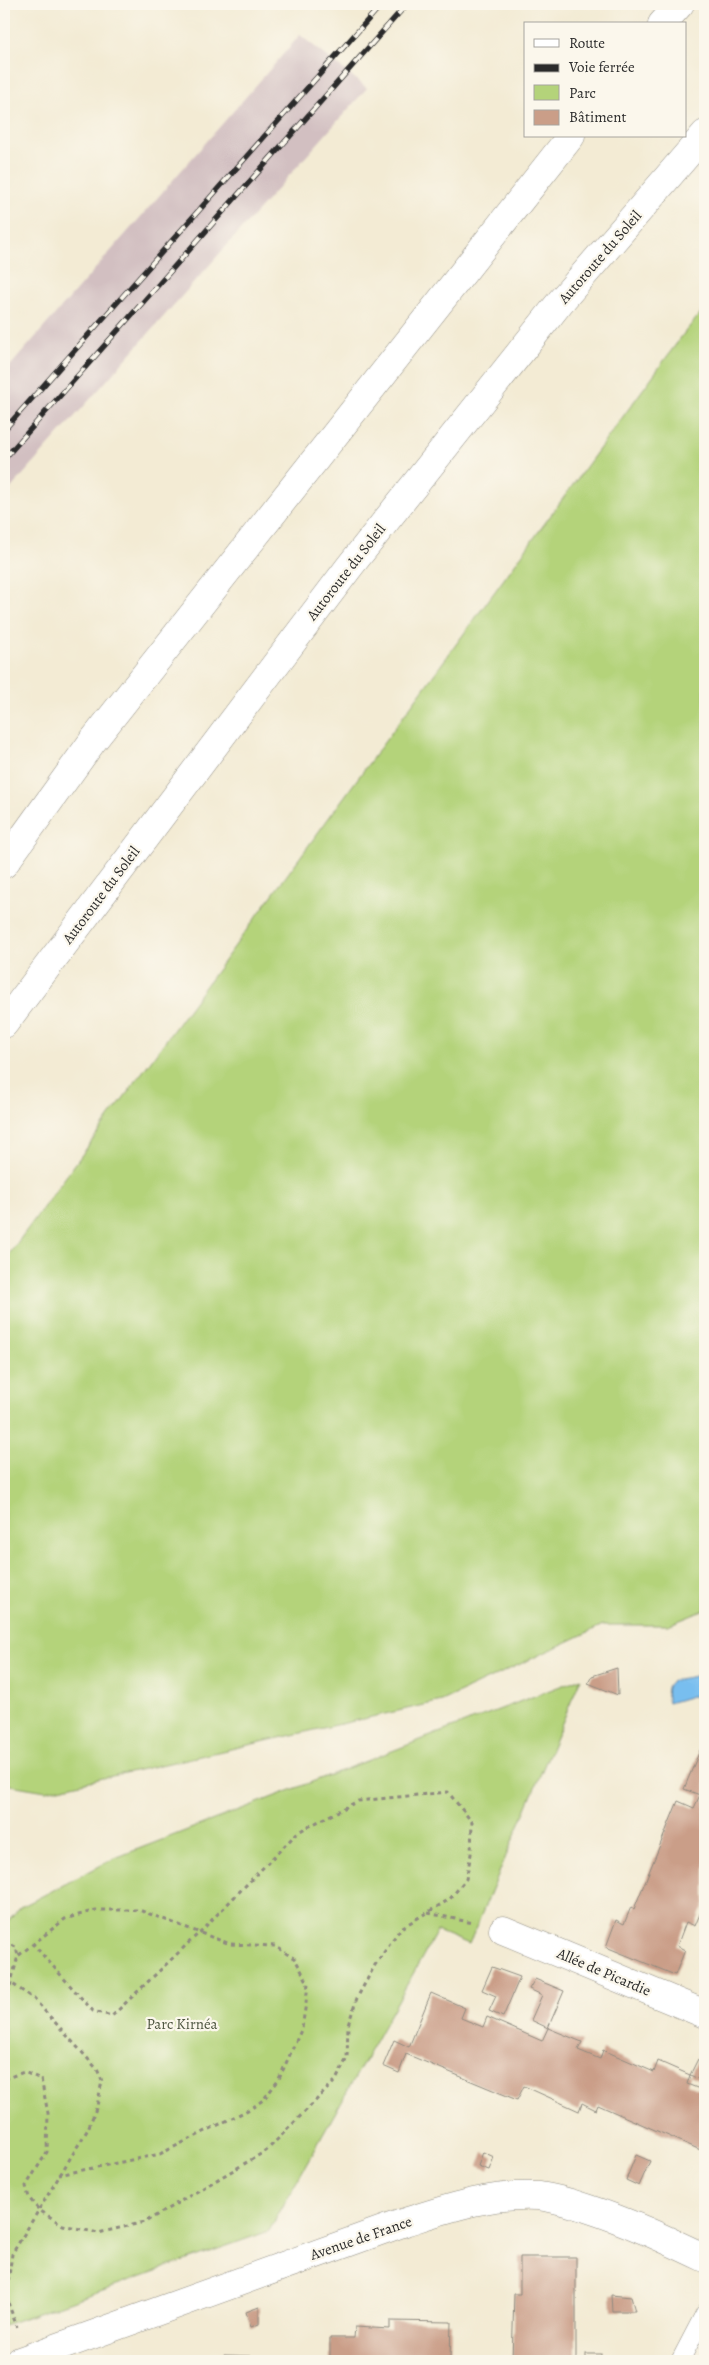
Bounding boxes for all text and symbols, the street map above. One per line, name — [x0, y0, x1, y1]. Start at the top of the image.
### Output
legend — [524, 22, 686, 138]
text: Route — [569, 33, 605, 53]
text: Voie ferrée — [568, 57, 635, 77]
text: Parc — [569, 83, 596, 103]
text: Bâtiment — [569, 107, 627, 127]
street label: Autoroute du Soleil — [553, 206, 646, 309]
street label: Autoroute du Soleil — [301, 519, 390, 625]
street label: Autoroute du Soleil — [57, 842, 144, 949]
street label: Allée de Picardie — [553, 1943, 654, 2001]
park label: Parc Kirnéa — [146, 2014, 218, 2034]
street label: Avenue de France — [306, 2211, 415, 2265]

